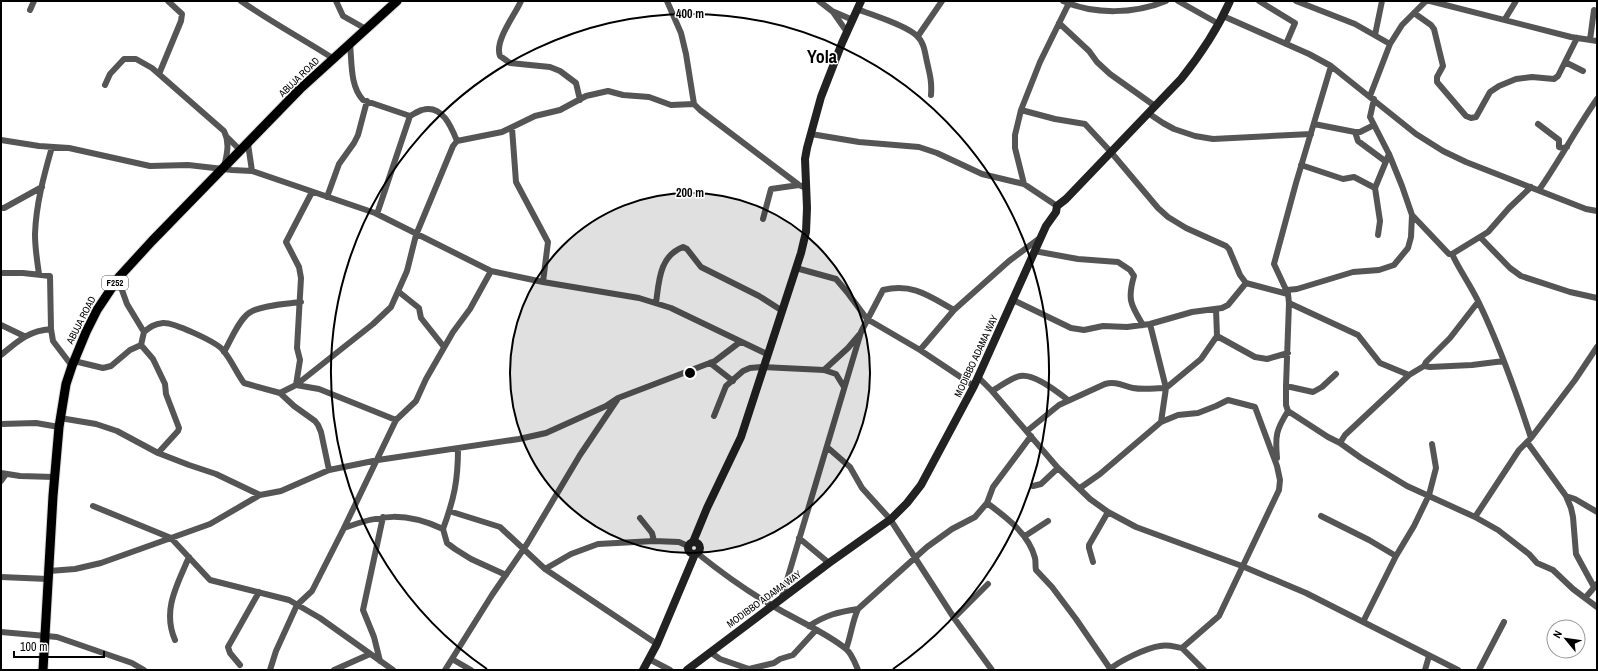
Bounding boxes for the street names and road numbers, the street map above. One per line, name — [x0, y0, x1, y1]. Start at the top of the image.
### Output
street label: ABUJA ROAD — [275, 54, 322, 100]
road number: F252 — [102, 276, 128, 290]
street label: ABUJA ROAD — [63, 294, 99, 347]
street label: MODIBBO ADAMA WAY — [951, 312, 1001, 399]
street label: MODIBBO ADAMA WAY — [724, 567, 804, 631]

